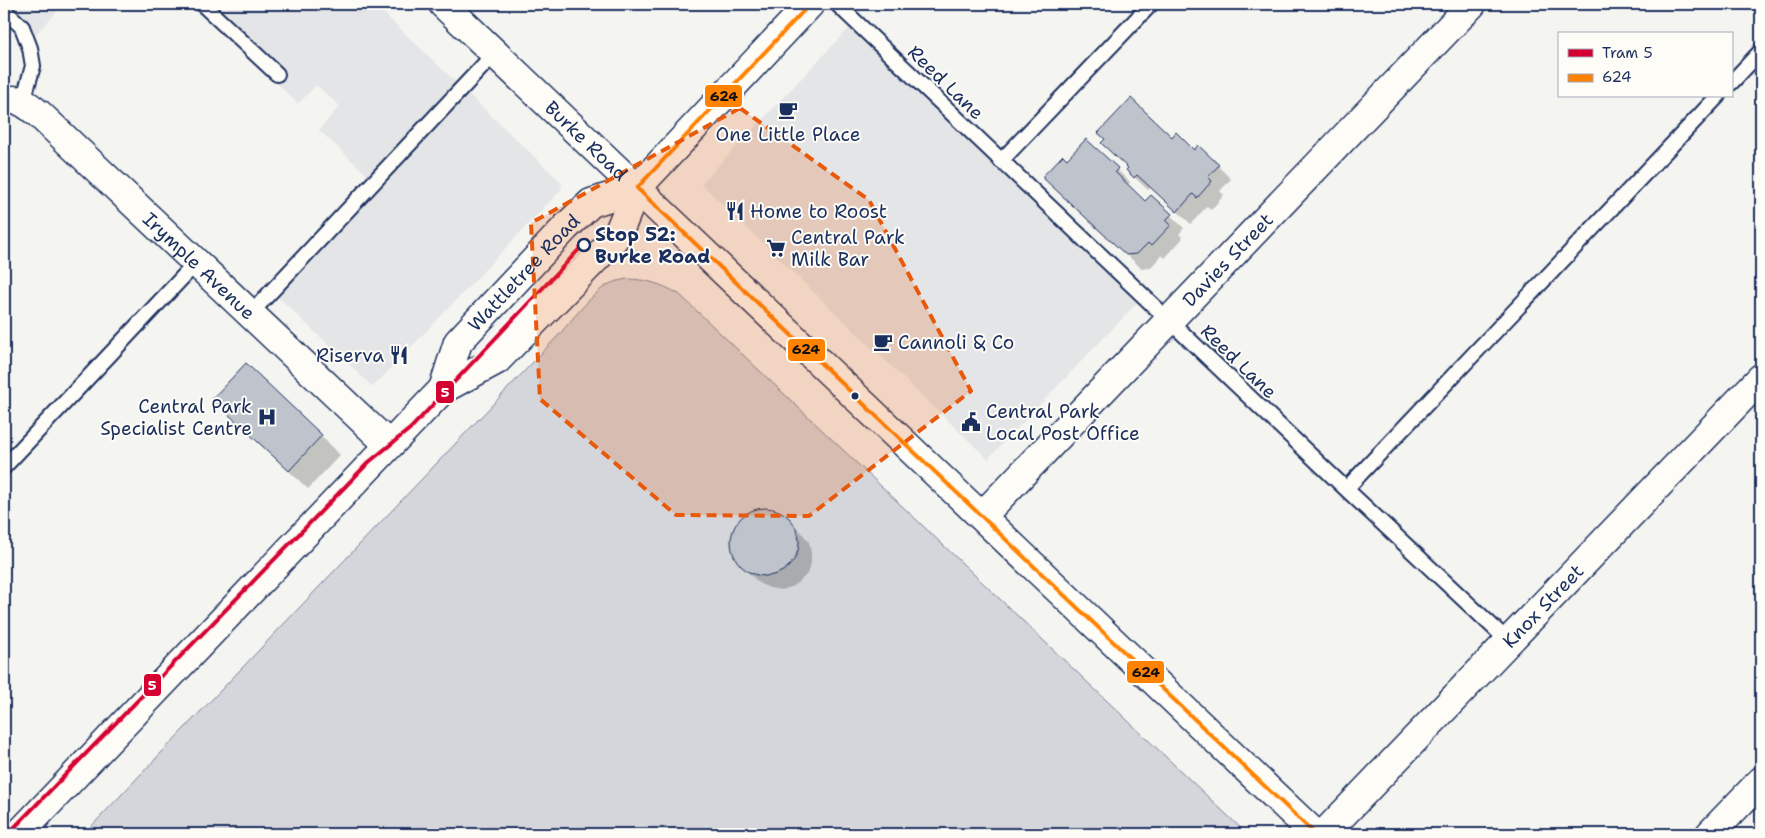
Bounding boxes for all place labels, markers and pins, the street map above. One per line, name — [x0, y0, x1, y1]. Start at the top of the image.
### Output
cafe icon: One Little Place — [777, 99, 799, 121]
place label: One Little Place — [716, 122, 860, 147]
place label: Home to Roost — [750, 199, 887, 224]
restaurant icon: Home to Roost — [724, 200, 746, 222]
place label: Stop 52: Burke Road — [595, 222, 710, 269]
place label: Central Park Milk Bar — [791, 225, 905, 272]
supermarket icon: Central Park Milk Bar — [765, 237, 787, 259]
marker: Stop 52: Burke Road — [577, 238, 591, 252]
place label: Cannoli & Co — [898, 330, 1014, 355]
cafe icon: Cannoli & Co — [872, 331, 894, 353]
place label: Riserva — [316, 343, 384, 368]
restaurant icon: Riserva — [388, 344, 410, 366]
unlabelled marker — [850, 391, 860, 401]
place label: Central Park Specialist Centre — [100, 394, 252, 441]
place label: Central Park Local Post Office — [986, 399, 1140, 446]
hospital icon: Central Park Specialist Centre — [256, 406, 278, 428]
public building icon: Central Park Local Post Office — [960, 411, 982, 433]

